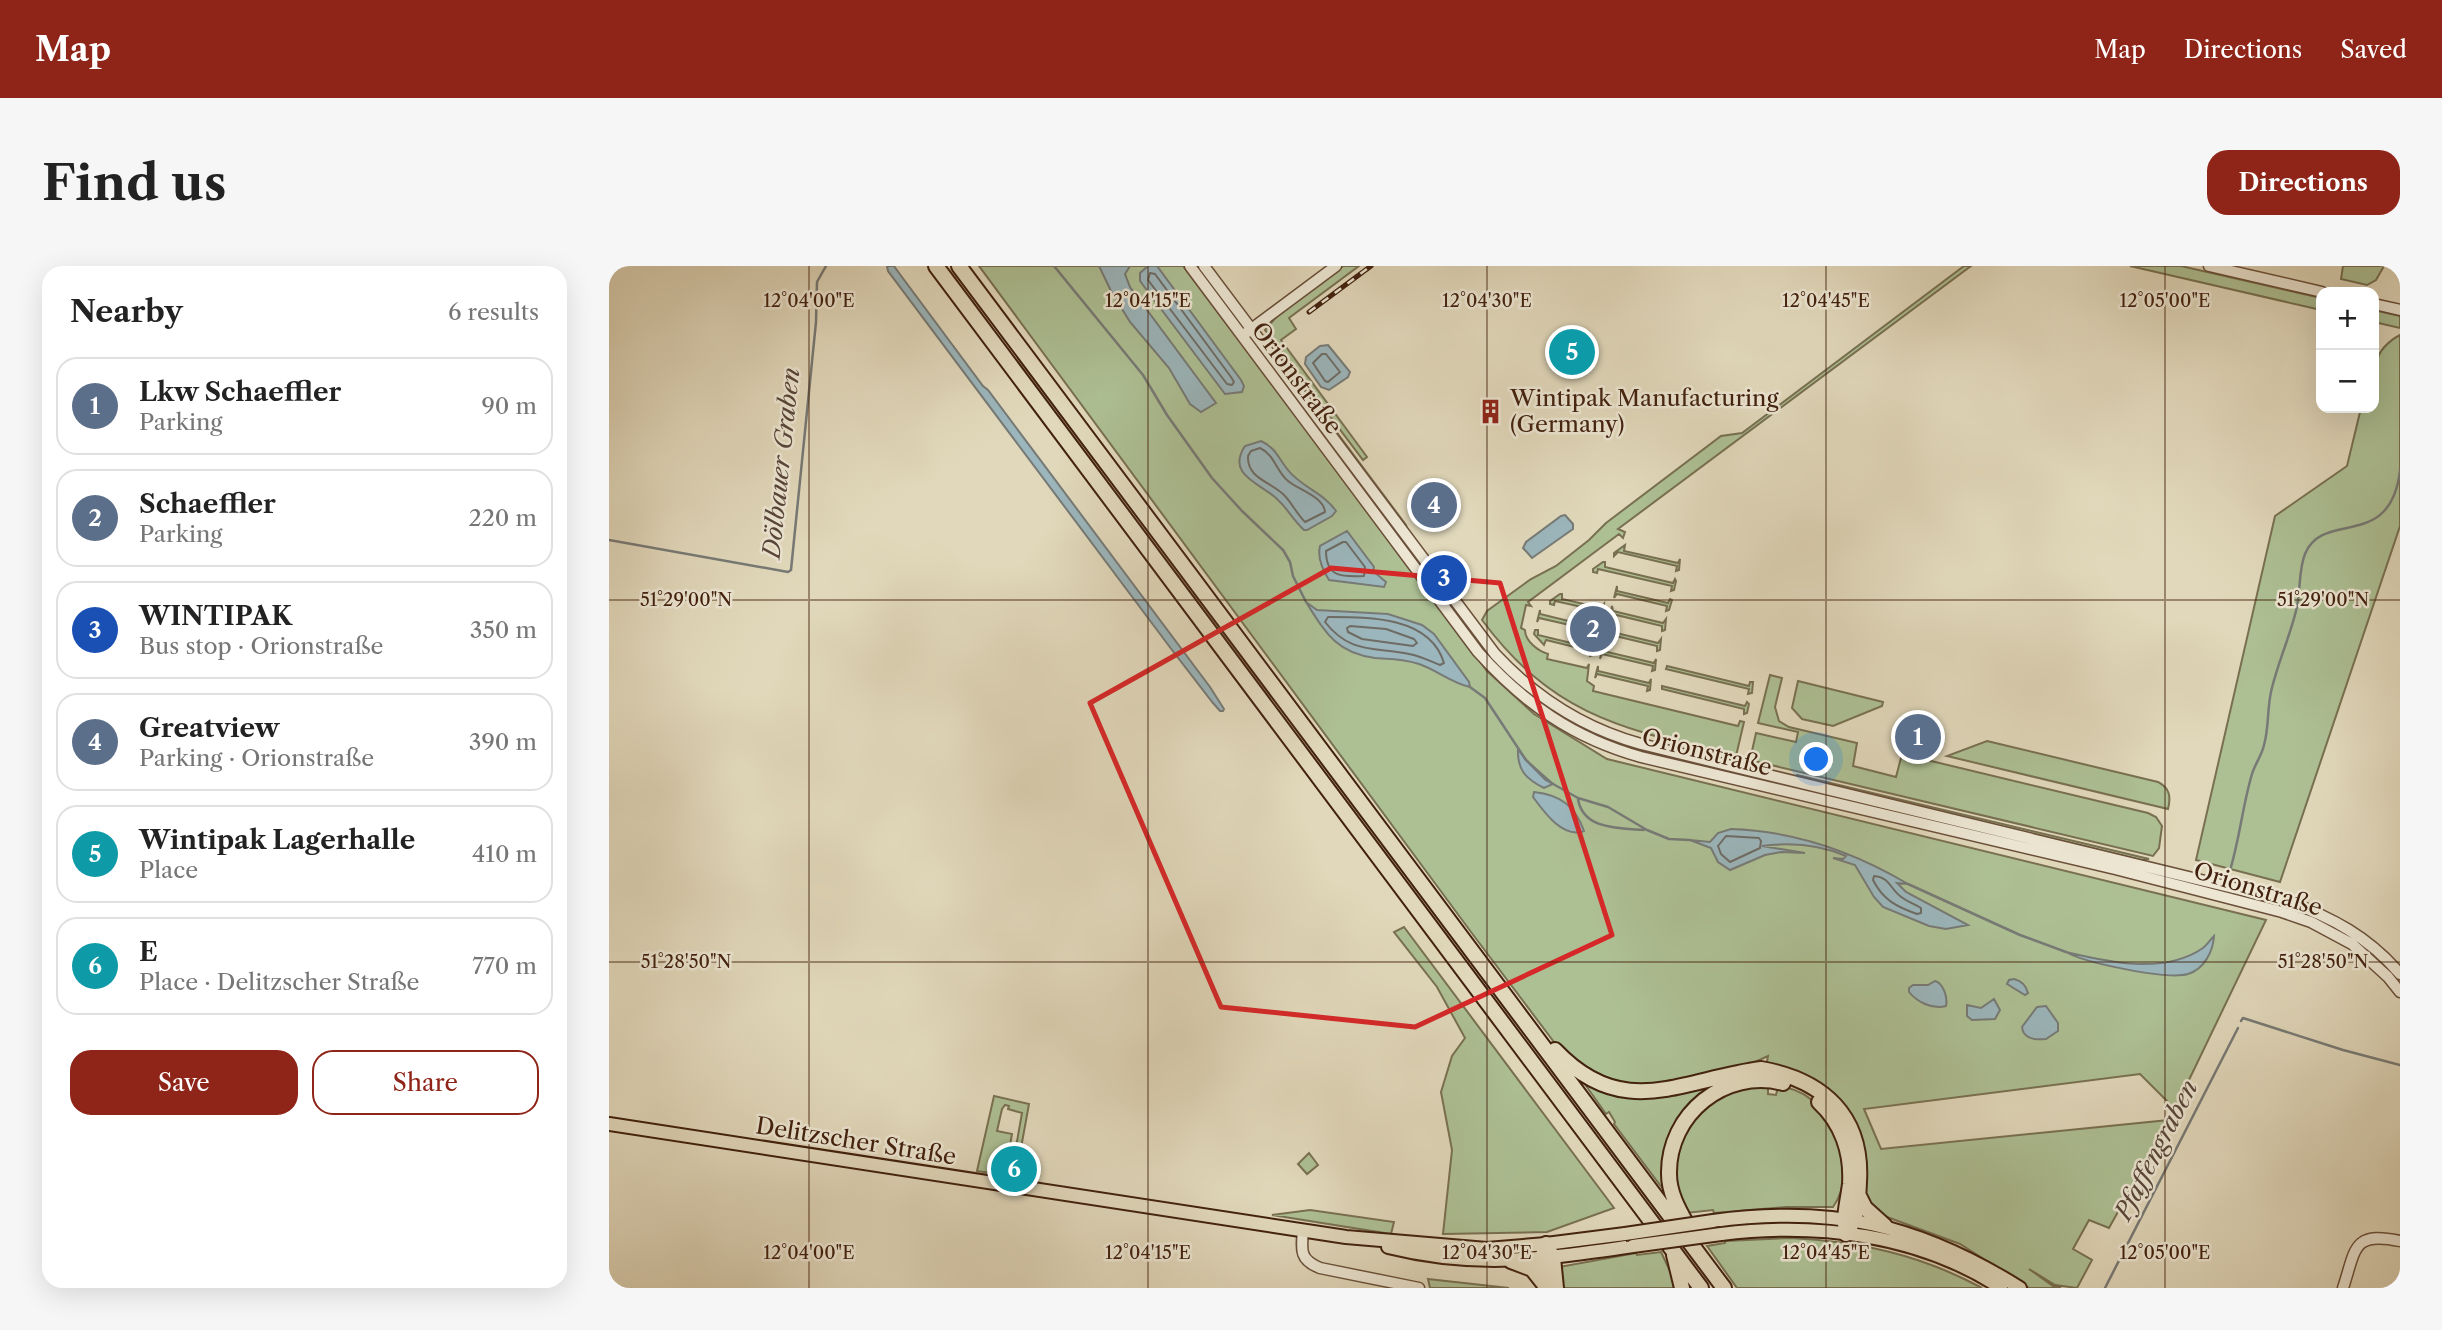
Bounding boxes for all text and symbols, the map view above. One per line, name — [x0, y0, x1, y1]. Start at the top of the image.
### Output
text: Map — [35, 29, 111, 70]
text: Map — [2094, 35, 2146, 64]
text: Directions — [2184, 35, 2302, 64]
text: Saved — [2340, 35, 2407, 64]
button: Directions — [2207, 150, 2400, 215]
text: Find us — [42, 152, 226, 213]
map controls — [2316, 287, 2379, 413]
button: + — [2316, 287, 2379, 350]
text: 12°04'00"E — [763, 290, 855, 312]
text: 12°04'15"E — [1105, 290, 1191, 312]
text: 12°04'30"E — [1442, 290, 1532, 312]
text: 12°04'45"E — [1782, 290, 1870, 312]
text: 12°05'00"E — [2120, 290, 2210, 312]
text: Nearby — [70, 293, 183, 330]
text: 6 results — [448, 298, 539, 326]
street label: Orionstraße — [1246, 317, 1348, 439]
pin: 5 — [1549, 326, 1595, 378]
button: − — [2316, 350, 2379, 413]
water label: Dölbauer Graben — [756, 366, 805, 562]
text: Lkw Schaeffler — [139, 376, 341, 408]
place label: Wintipak Manufacturing (Germany) — [1509, 384, 1780, 438]
text: 1 — [90, 392, 100, 420]
text: 90 m — [481, 392, 537, 420]
building icon: Wintipak Manufacturing (Germany) — [1476, 397, 1504, 425]
text: Parking — [139, 408, 223, 436]
pin: 4 — [1411, 479, 1457, 531]
text: Schaeffler — [139, 488, 276, 520]
text: 2 — [88, 504, 102, 532]
text: 220 m — [468, 504, 537, 532]
text: Parking — [139, 520, 223, 548]
pin: 3 — [1421, 552, 1467, 604]
text: 51°29'00"N — [640, 589, 732, 611]
text: 51°29'00"N — [2277, 589, 2369, 611]
text: WINTIPAK — [139, 600, 292, 632]
pin: 2 — [1570, 603, 1616, 655]
text: 3 — [89, 616, 102, 644]
text: 350 m — [470, 616, 537, 644]
text: Bus stop · Orionstraße — [139, 632, 383, 660]
pin: 1 — [1895, 711, 1941, 763]
text: Greatview — [139, 712, 280, 744]
street label: Orionstraße — [1639, 722, 1775, 782]
text: 4 — [88, 728, 102, 756]
text: 390 m — [469, 728, 537, 756]
your location — [1799, 742, 1833, 776]
text: Parking · Orionstraße — [139, 744, 374, 772]
text: Wintipak Lagerhalle — [139, 824, 415, 856]
text: 5 — [89, 840, 101, 868]
text: 410 m — [472, 840, 537, 868]
text: Place — [139, 856, 198, 884]
street label: Orionstraße — [2190, 856, 2326, 922]
text: E — [139, 936, 158, 968]
text: 51°28'50"N — [641, 951, 731, 973]
text: 51°28'50"N — [2278, 951, 2368, 973]
text: 6 — [88, 952, 102, 980]
text: 770 m — [472, 952, 537, 980]
text: Place · Delitzscher Straße — [139, 968, 419, 996]
button: Save — [70, 1050, 298, 1115]
button: Share — [312, 1050, 539, 1115]
water label: Pfaffengraben — [2107, 1075, 2204, 1227]
street label: Delitzscher Straße — [754, 1111, 958, 1171]
pin: 6 — [991, 1143, 1037, 1195]
text: 12°04'00"E — [763, 1242, 855, 1264]
text: 12°04'15"E — [1105, 1242, 1191, 1264]
text: 12°04'30"E — [1442, 1242, 1532, 1264]
text: 12°04'45"E — [1782, 1242, 1870, 1264]
text: 12°05'00"E — [2120, 1242, 2210, 1264]

